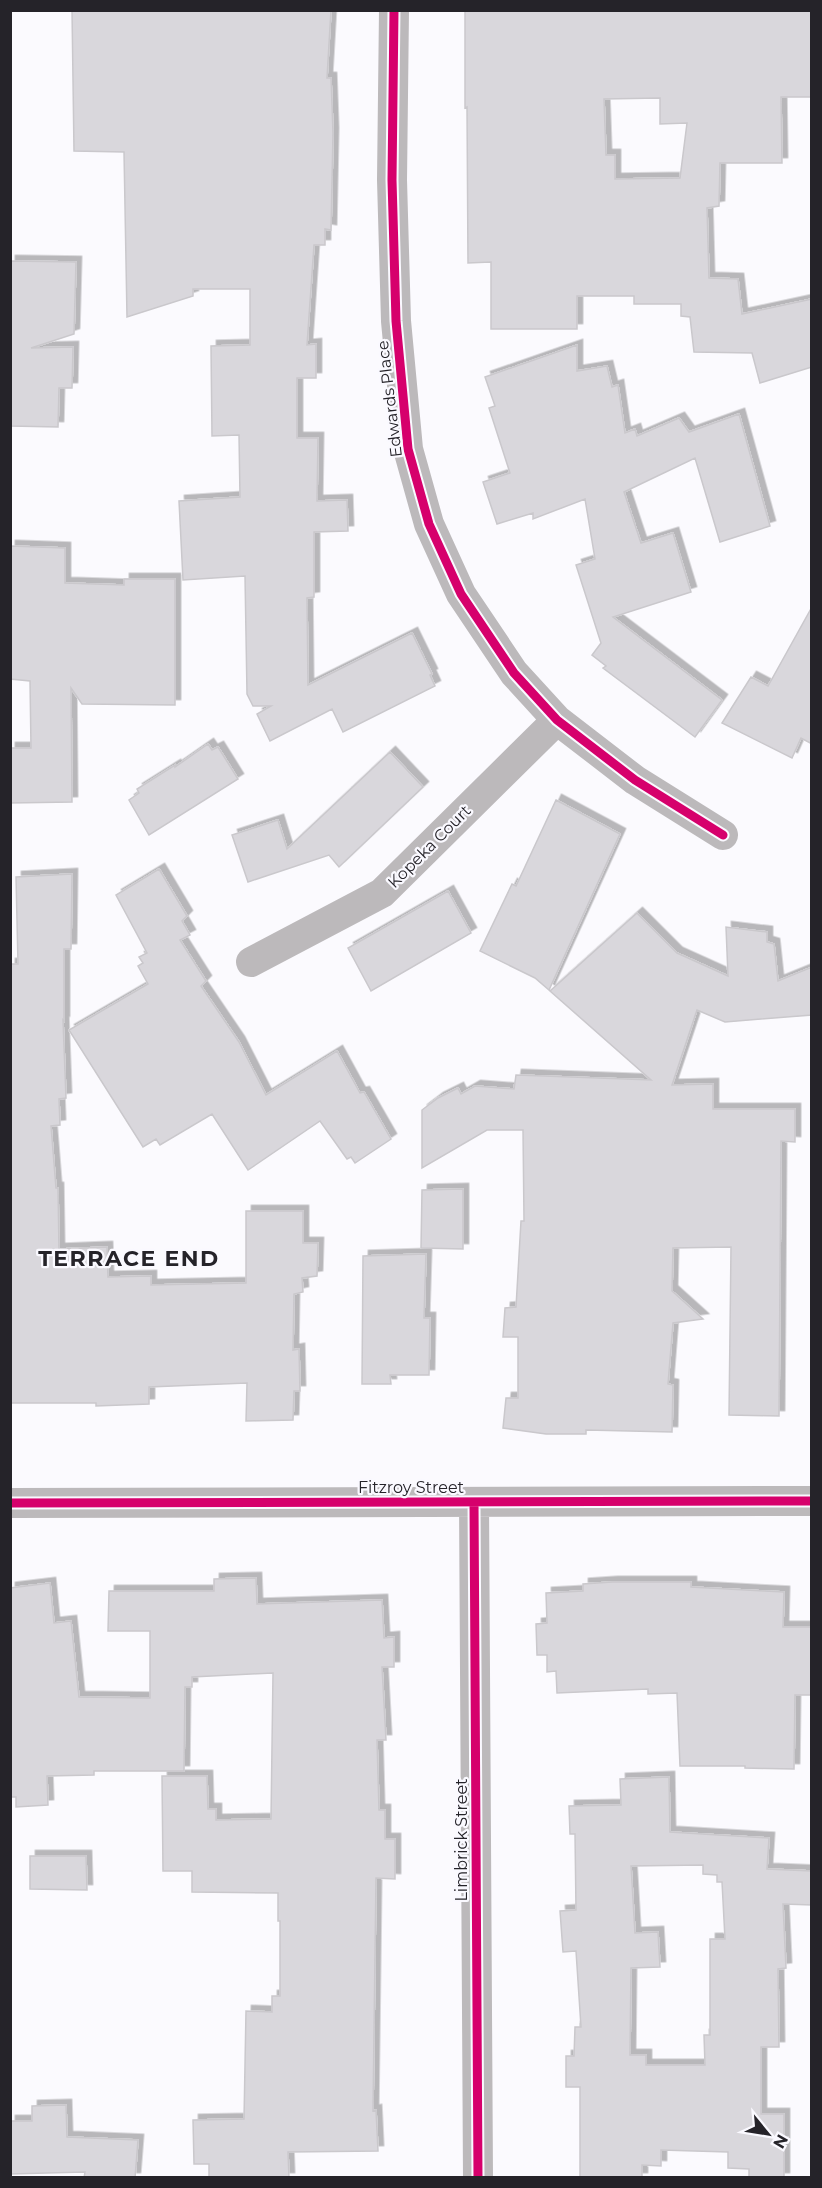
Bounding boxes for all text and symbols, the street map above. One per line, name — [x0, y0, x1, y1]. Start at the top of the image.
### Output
street label: Edwards Place — [373, 339, 406, 458]
street label: Kopeka Court — [384, 801, 475, 892]
district label: TERRACE END — [38, 1245, 220, 1272]
street label: Fitzroy Street — [358, 1478, 465, 1497]
street label: Limbrick Street — [452, 1778, 471, 1902]
north arrow — [738, 2104, 798, 2164]
text: N — [769, 2131, 792, 2152]

